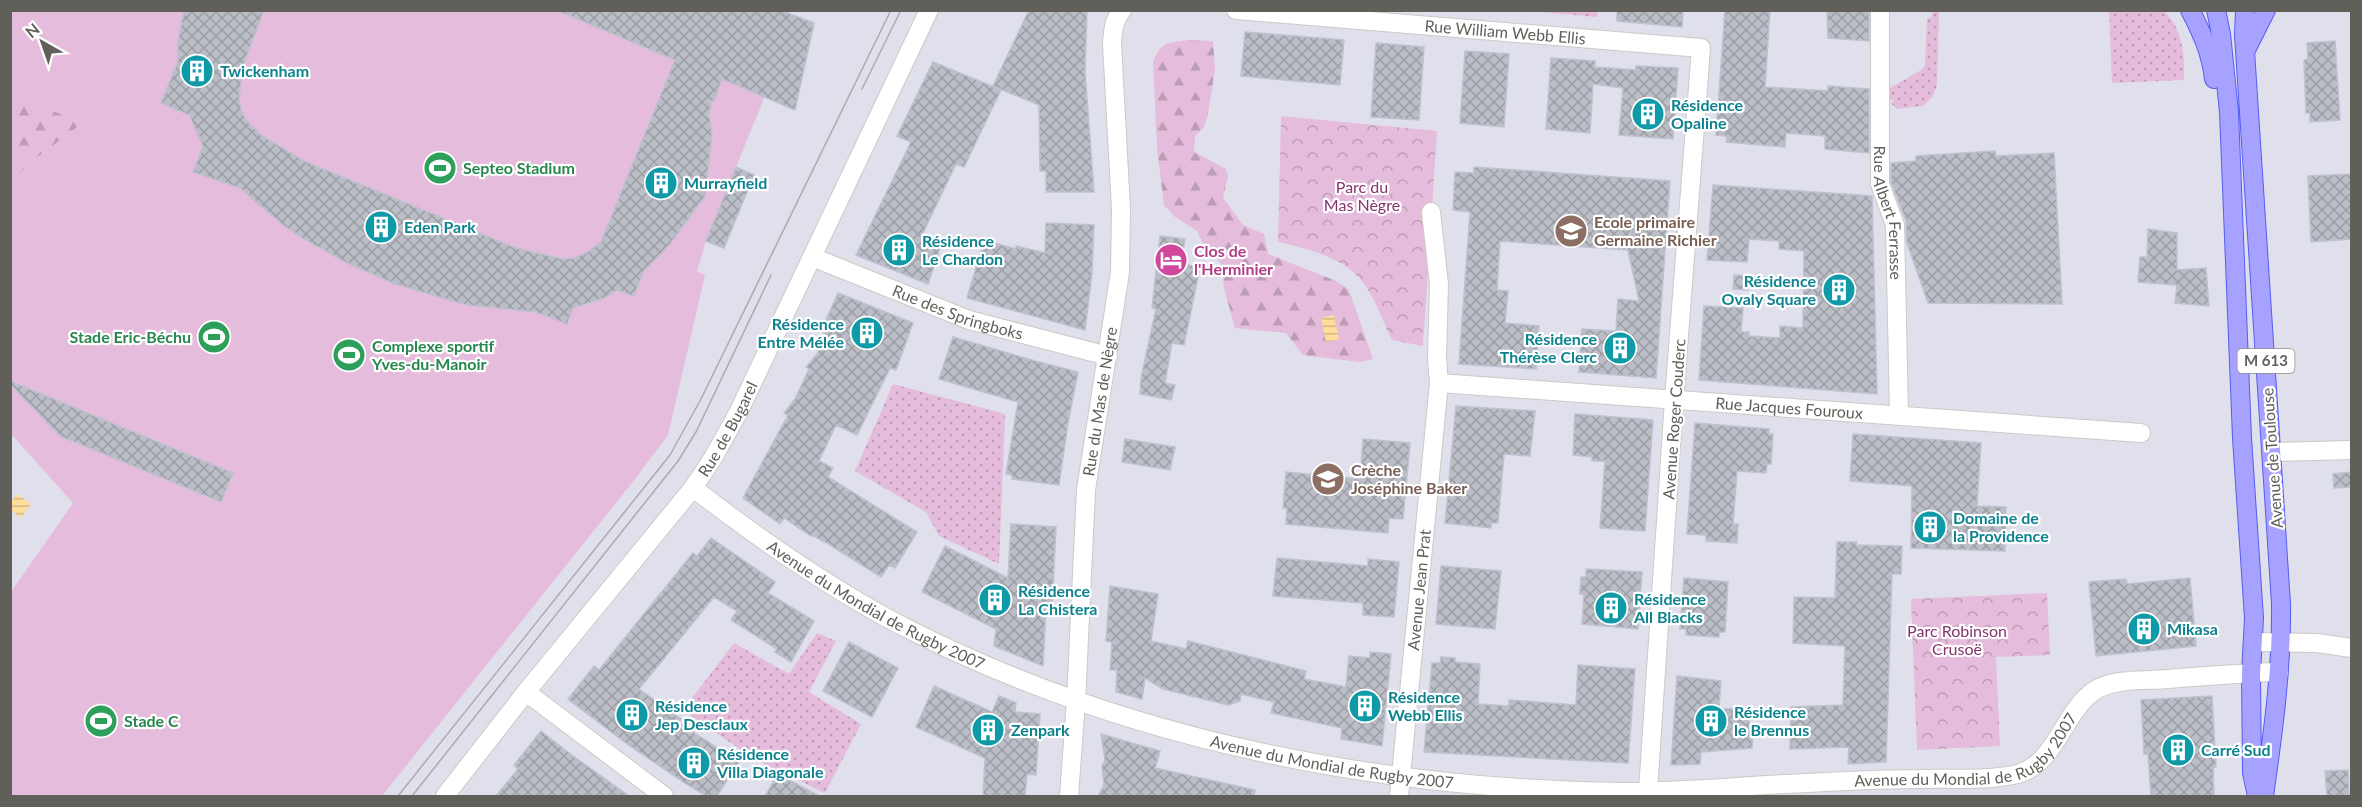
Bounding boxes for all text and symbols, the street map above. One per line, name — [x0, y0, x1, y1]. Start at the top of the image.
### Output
north arrow — [12, 12, 72, 72]
street label: Rue William Webb Ellis — [1424, 15, 1586, 48]
text: N — [21, 19, 43, 41]
building icon: Twickenham — [179, 53, 215, 89]
place label: Twickenham — [220, 61, 309, 80]
place label: Résidence Opaline — [1671, 95, 1744, 132]
building icon: Résidence Opaline — [1630, 96, 1666, 132]
street label: Rue Albert Ferrasse — [1871, 146, 1906, 280]
sports icon: Septeo Stadium — [422, 150, 458, 186]
place label: Septeo Stadium — [463, 158, 575, 177]
building icon: Murrayfield — [643, 165, 679, 201]
place label: Murrayfield — [684, 173, 767, 192]
park label: Parc du Mas Nègre — [1324, 177, 1400, 214]
building icon: Eden Park — [363, 209, 399, 245]
place label: Ecole primaire Germaine Richier — [1594, 212, 1717, 249]
school or university icon: Ecole primaire Germaine Richier — [1553, 213, 1589, 249]
place label: Eden Park — [404, 217, 476, 236]
place label: Résidence Le Chardon — [922, 231, 1003, 268]
building icon: Résidence Le Chardon — [881, 232, 917, 268]
place label: Clos de l'Herminier — [1194, 241, 1273, 278]
hotel icon: Clos de l'Herminier — [1153, 242, 1189, 278]
place label: Résidence Ovaly Square — [1722, 271, 1816, 308]
building icon: Résidence Ovaly Square — [1821, 272, 1857, 308]
street label: Rue des Springboks — [890, 280, 1025, 343]
place label: Résidence Entre Mélée — [757, 314, 844, 351]
building icon: Résidence Entre Mélée — [849, 315, 885, 351]
sports icon: Stade Eric-Béchu — [196, 319, 232, 355]
street label: Rue du Mas de Nègre — [1078, 325, 1120, 478]
place label: Stade Eric-Béchu — [70, 327, 191, 346]
place label: Résidence Thérèse Clerc — [1500, 329, 1597, 366]
building icon: Résidence Thérèse Clerc — [1602, 330, 1638, 366]
place label: Complexe sportif Yves-du-Manoir — [371, 336, 494, 373]
sports icon: Complexe sportif Yves-du-Manoir — [331, 337, 367, 373]
street label: Avenue Roger Couderc — [1658, 338, 1689, 500]
road number: M 613 — [2238, 349, 2294, 373]
street label: Rue de Bugarel — [693, 378, 761, 480]
street label: Avenue de Toulouse — [2257, 387, 2286, 529]
street label: Rue Jacques Fouroux — [1715, 393, 1864, 422]
place label: Crèche Joséphine Baker — [1351, 460, 1467, 497]
school or university icon: Crèche Joséphine Baker — [1310, 461, 1346, 497]
place label: Domaine de la Providence — [1953, 508, 2049, 545]
building icon: Domaine de la Providence — [1912, 509, 1948, 545]
street label: Avenue Jean Prat — [1403, 528, 1434, 651]
street label: Avenue du Mondial de Rugby 2007 — [764, 536, 988, 673]
place label: Résidence La Chistera — [1018, 581, 1097, 618]
building icon: Résidence La Chistera — [977, 582, 1013, 618]
place label: Résidence All Blacks — [1633, 589, 1707, 626]
building icon: Résidence All Blacks — [1593, 590, 1629, 626]
building icon: Mikasa — [2126, 611, 2162, 647]
place label: Mikasa — [2167, 619, 2218, 638]
park label: Parc Robinson Crusoë — [1907, 621, 2007, 658]
place label: Résidence Webb Ellis — [1388, 687, 1463, 724]
building icon: Résidence Webb Ellis — [1347, 688, 1383, 724]
place label: Résidence Jep Desclaux — [655, 696, 749, 733]
building icon: Résidence Jep Desclaux — [614, 697, 650, 733]
place label: Résidence le Brennus — [1734, 702, 1809, 739]
sports icon: Stade C — [83, 703, 119, 739]
building icon: Résidence le Brennus — [1693, 703, 1729, 739]
street label: Avenue du Mondial de Rugby 2007 — [1854, 709, 2080, 790]
place label: Stade C — [124, 711, 179, 730]
building icon: Zenpark — [970, 712, 1006, 748]
place label: Zenpark — [1011, 720, 1070, 739]
street label: Avenue du Mondial de Rugby 2007 — [1208, 731, 1455, 791]
building icon: Carré Sud — [2160, 732, 2196, 768]
place label: Carré Sud — [2201, 740, 2271, 759]
place label: Résidence Villa Diagonale — [716, 744, 824, 781]
building icon: Résidence Villa Diagonale — [676, 745, 712, 781]

